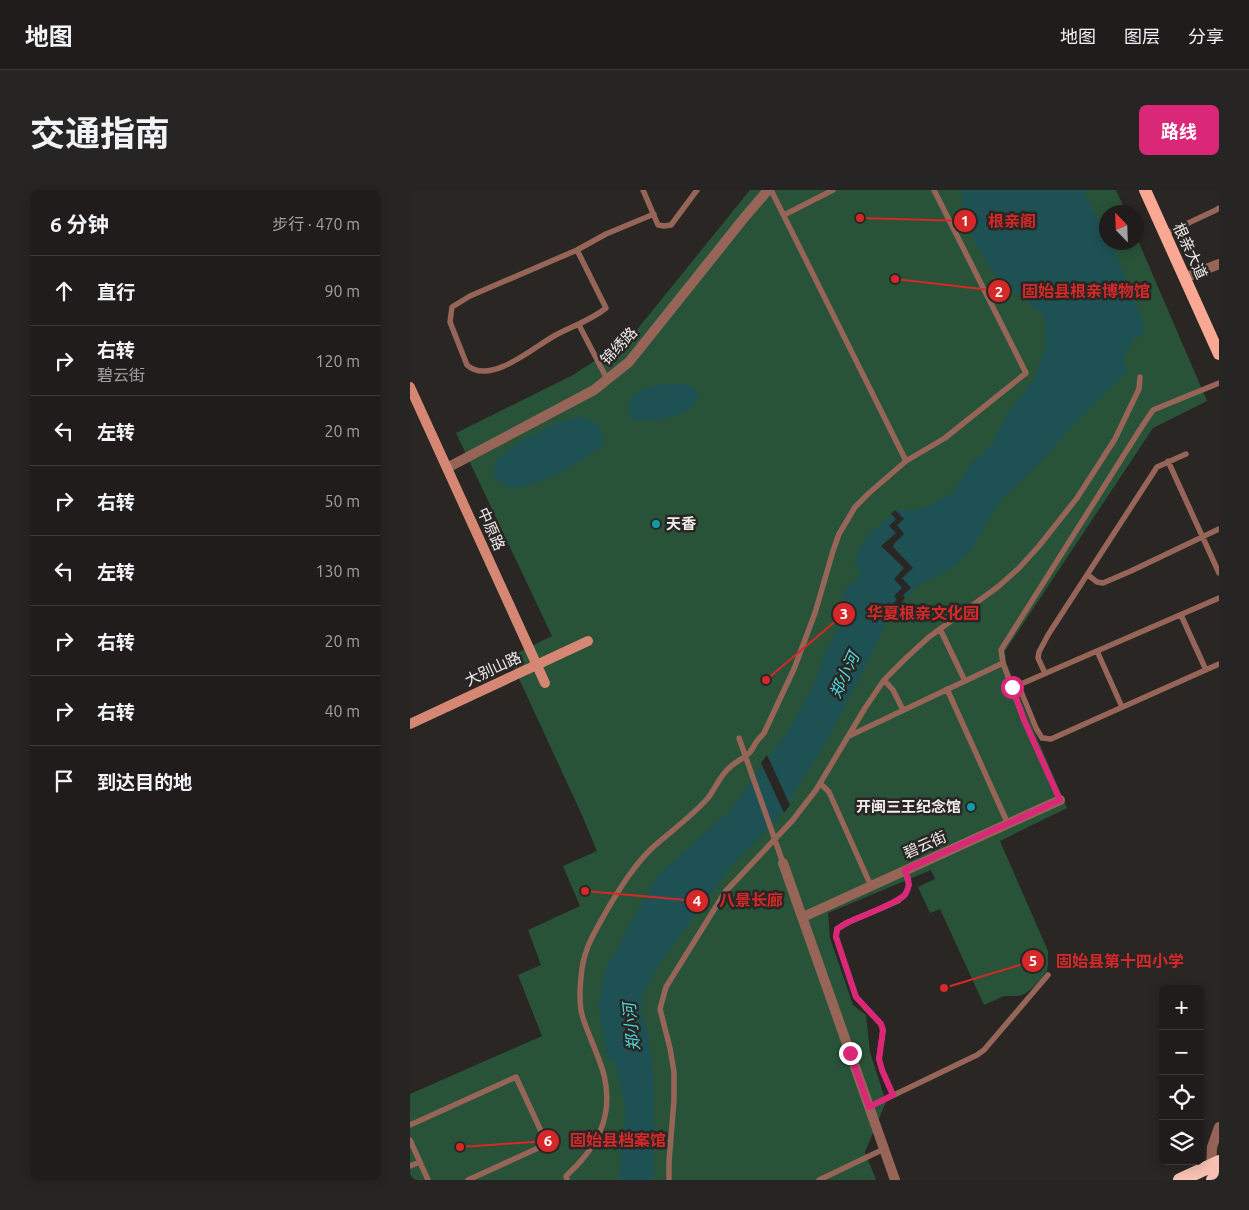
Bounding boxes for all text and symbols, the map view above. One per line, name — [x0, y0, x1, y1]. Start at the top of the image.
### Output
text: 地图 — [25, 23, 73, 50]
text: 地图 — [1060, 26, 1096, 46]
text: 图层 — [1124, 26, 1160, 46]
text: 分享 — [1188, 26, 1224, 46]
button: 路线 — [1139, 105, 1219, 155]
text: 交通指南 — [30, 113, 170, 153]
north arrow — [1099, 205, 1144, 250]
callout: 根亲阁 — [953, 206, 1046, 237]
text: 6 分钟 — [50, 212, 109, 236]
text: 1 — [961, 212, 969, 229]
text: 根亲阁 — [988, 212, 1036, 230]
text: 步行 · 470 m — [272, 215, 360, 233]
street label: 根亲大道 — [1170, 220, 1211, 282]
callout: 固始县根亲博物馆 — [987, 276, 1160, 307]
icon: ahead — [50, 277, 78, 305]
text: 直行 — [97, 281, 135, 303]
text: 90 m — [324, 282, 360, 300]
text: 固始县根亲博物馆 — [1022, 282, 1150, 300]
text: 2 — [995, 283, 1003, 300]
street label: 锦绣路 — [597, 324, 640, 368]
text: 右转 — [97, 339, 135, 361]
icon: right — [50, 347, 78, 375]
text: 120 m — [315, 352, 360, 370]
text: 碧云街 — [97, 366, 145, 384]
icon: left — [50, 417, 78, 445]
text: 左转 — [97, 421, 135, 443]
text: 20 m — [324, 422, 360, 440]
icon: right — [50, 487, 78, 515]
text: 右转 — [97, 491, 135, 513]
text: 50 m — [324, 492, 360, 510]
street label: 中原路 — [475, 505, 508, 553]
place label: 天香 — [666, 515, 696, 532]
marker: 天香 — [650, 518, 662, 530]
icon: left — [50, 557, 78, 585]
text: 左转 — [97, 561, 135, 583]
text: 130 m — [315, 562, 360, 580]
callout: 华夏根亲文化园 — [832, 598, 989, 629]
text: 华夏根亲文化园 — [867, 604, 979, 622]
text: 3 — [840, 605, 848, 622]
icon: right — [50, 627, 78, 655]
text: 右转 — [97, 631, 135, 653]
text: 20 m — [324, 632, 360, 650]
water label: 郑小河 — [826, 647, 864, 701]
street label: 大别山路 — [462, 648, 524, 689]
route start — [1001, 676, 1024, 699]
icon: right — [50, 697, 78, 725]
text: 右转 — [97, 701, 135, 723]
text: 40 m — [324, 702, 360, 720]
icon: arrive — [50, 767, 78, 795]
text: 到达目的地 — [97, 771, 192, 793]
place label: 开闽三王纪念馆 — [856, 798, 961, 815]
marker: 开闽三王纪念馆 — [965, 801, 977, 813]
street label: 碧云街 — [901, 828, 949, 861]
callout: 八景长廊 — [684, 885, 793, 916]
text: 八景长廊 — [719, 891, 783, 909]
text: 4 — [693, 892, 701, 909]
callout: 固始县第十四小学 — [1021, 946, 1194, 977]
text: 5 — [1029, 952, 1037, 969]
text: 固始县第十四小学 — [1056, 952, 1184, 970]
map controls — [1159, 985, 1204, 1165]
button: + — [1159, 985, 1204, 1030]
water label: 郑小河 — [619, 999, 642, 1052]
button: − — [1159, 1030, 1204, 1075]
route end — [839, 1042, 862, 1065]
button: locate — [1159, 1075, 1204, 1120]
button: layers — [1159, 1120, 1204, 1165]
callout: 固始县档案馆 — [535, 1125, 676, 1156]
text: 固始县档案馆 — [570, 1131, 666, 1149]
text: 6 — [544, 1132, 552, 1149]

